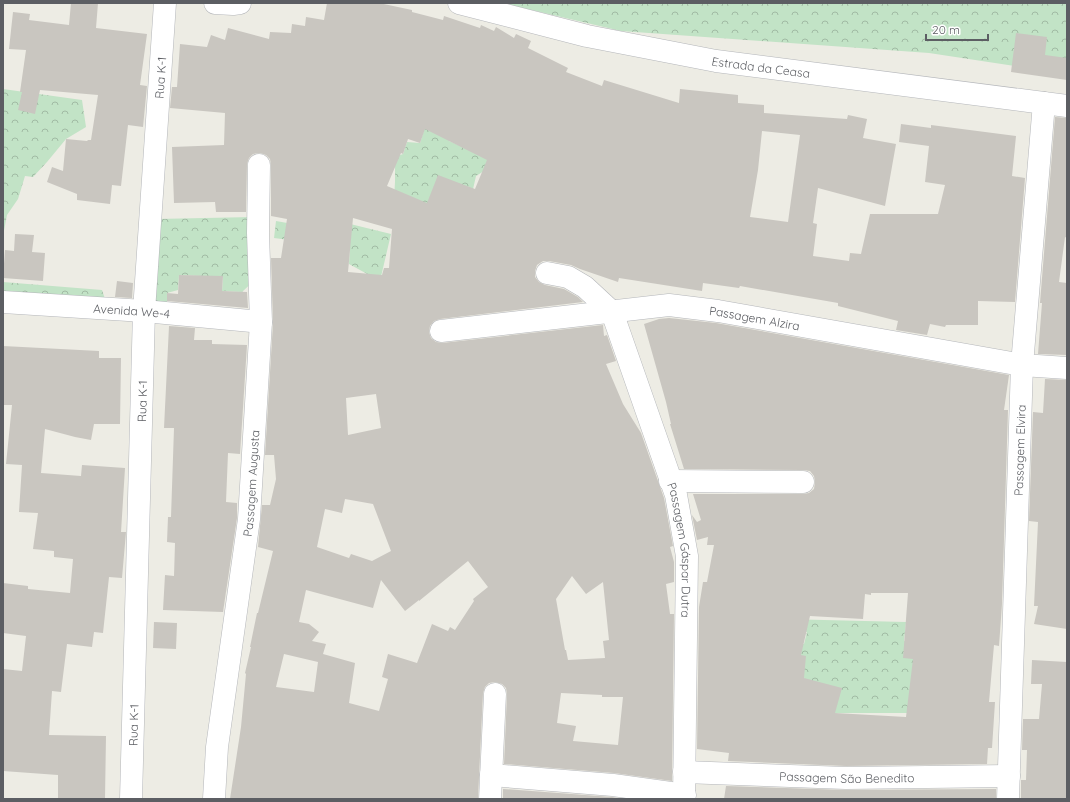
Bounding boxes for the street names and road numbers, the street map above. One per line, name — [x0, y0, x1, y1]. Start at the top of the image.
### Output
street label: Estrada da Ceasa — [711, 53, 811, 81]
street label: Rua K-1 — [151, 56, 169, 99]
street label: Avenida We-4 — [93, 300, 171, 321]
street label: Passagem Alzira — [708, 302, 801, 333]
street label: Rua K-1 — [134, 380, 150, 422]
street label: Passagem Elvira — [1010, 404, 1028, 496]
street label: Passagem Augusta — [239, 430, 262, 538]
street label: Passagem Gáspar Dutra — [665, 480, 695, 618]
street label: Rua K-1 — [125, 704, 141, 746]
street label: Passagem São Benedito — [779, 768, 915, 786]

